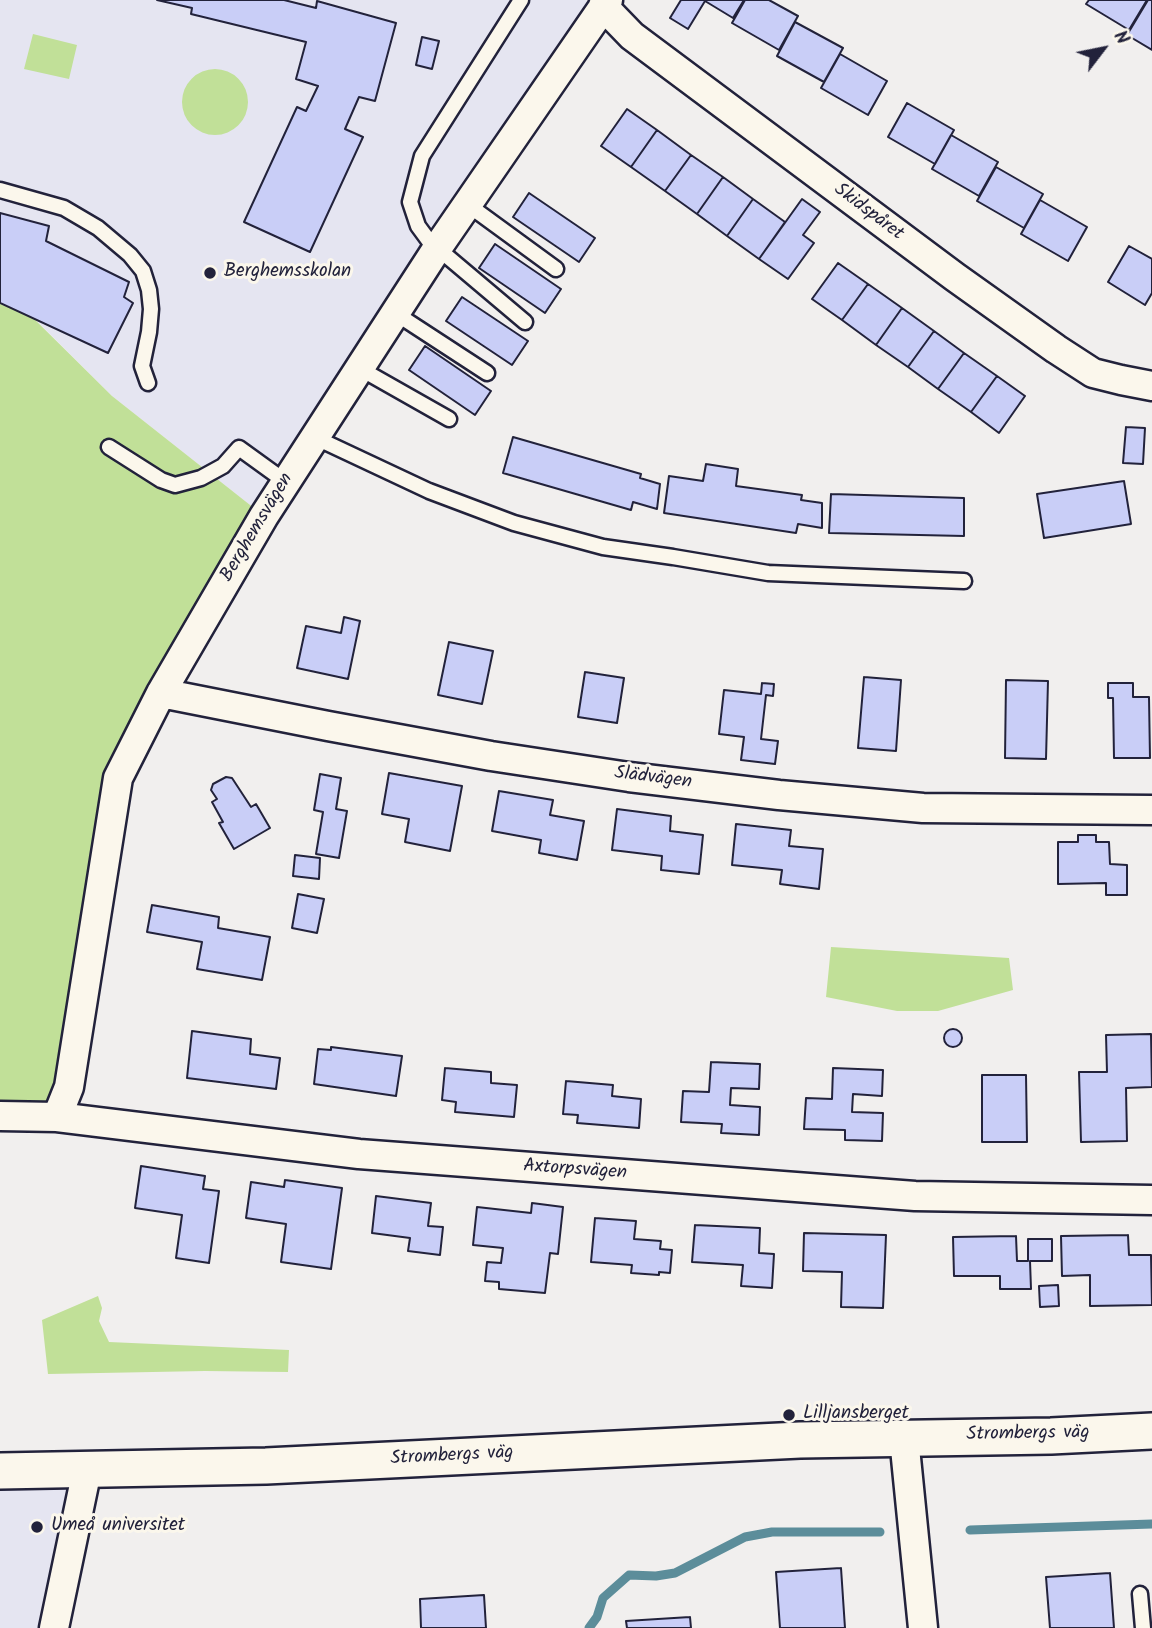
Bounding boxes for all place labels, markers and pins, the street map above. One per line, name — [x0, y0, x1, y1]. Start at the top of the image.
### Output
place label: Berghemsskolan — [224, 262, 351, 284]
marker: Berghemsskolan — [202, 265, 218, 281]
place label: Lilljansberget — [803, 1404, 909, 1426]
marker: Lilljansberget — [781, 1407, 797, 1423]
place label: Umeå universitet — [51, 1516, 185, 1538]
marker: Umeå universitet — [29, 1519, 45, 1535]

